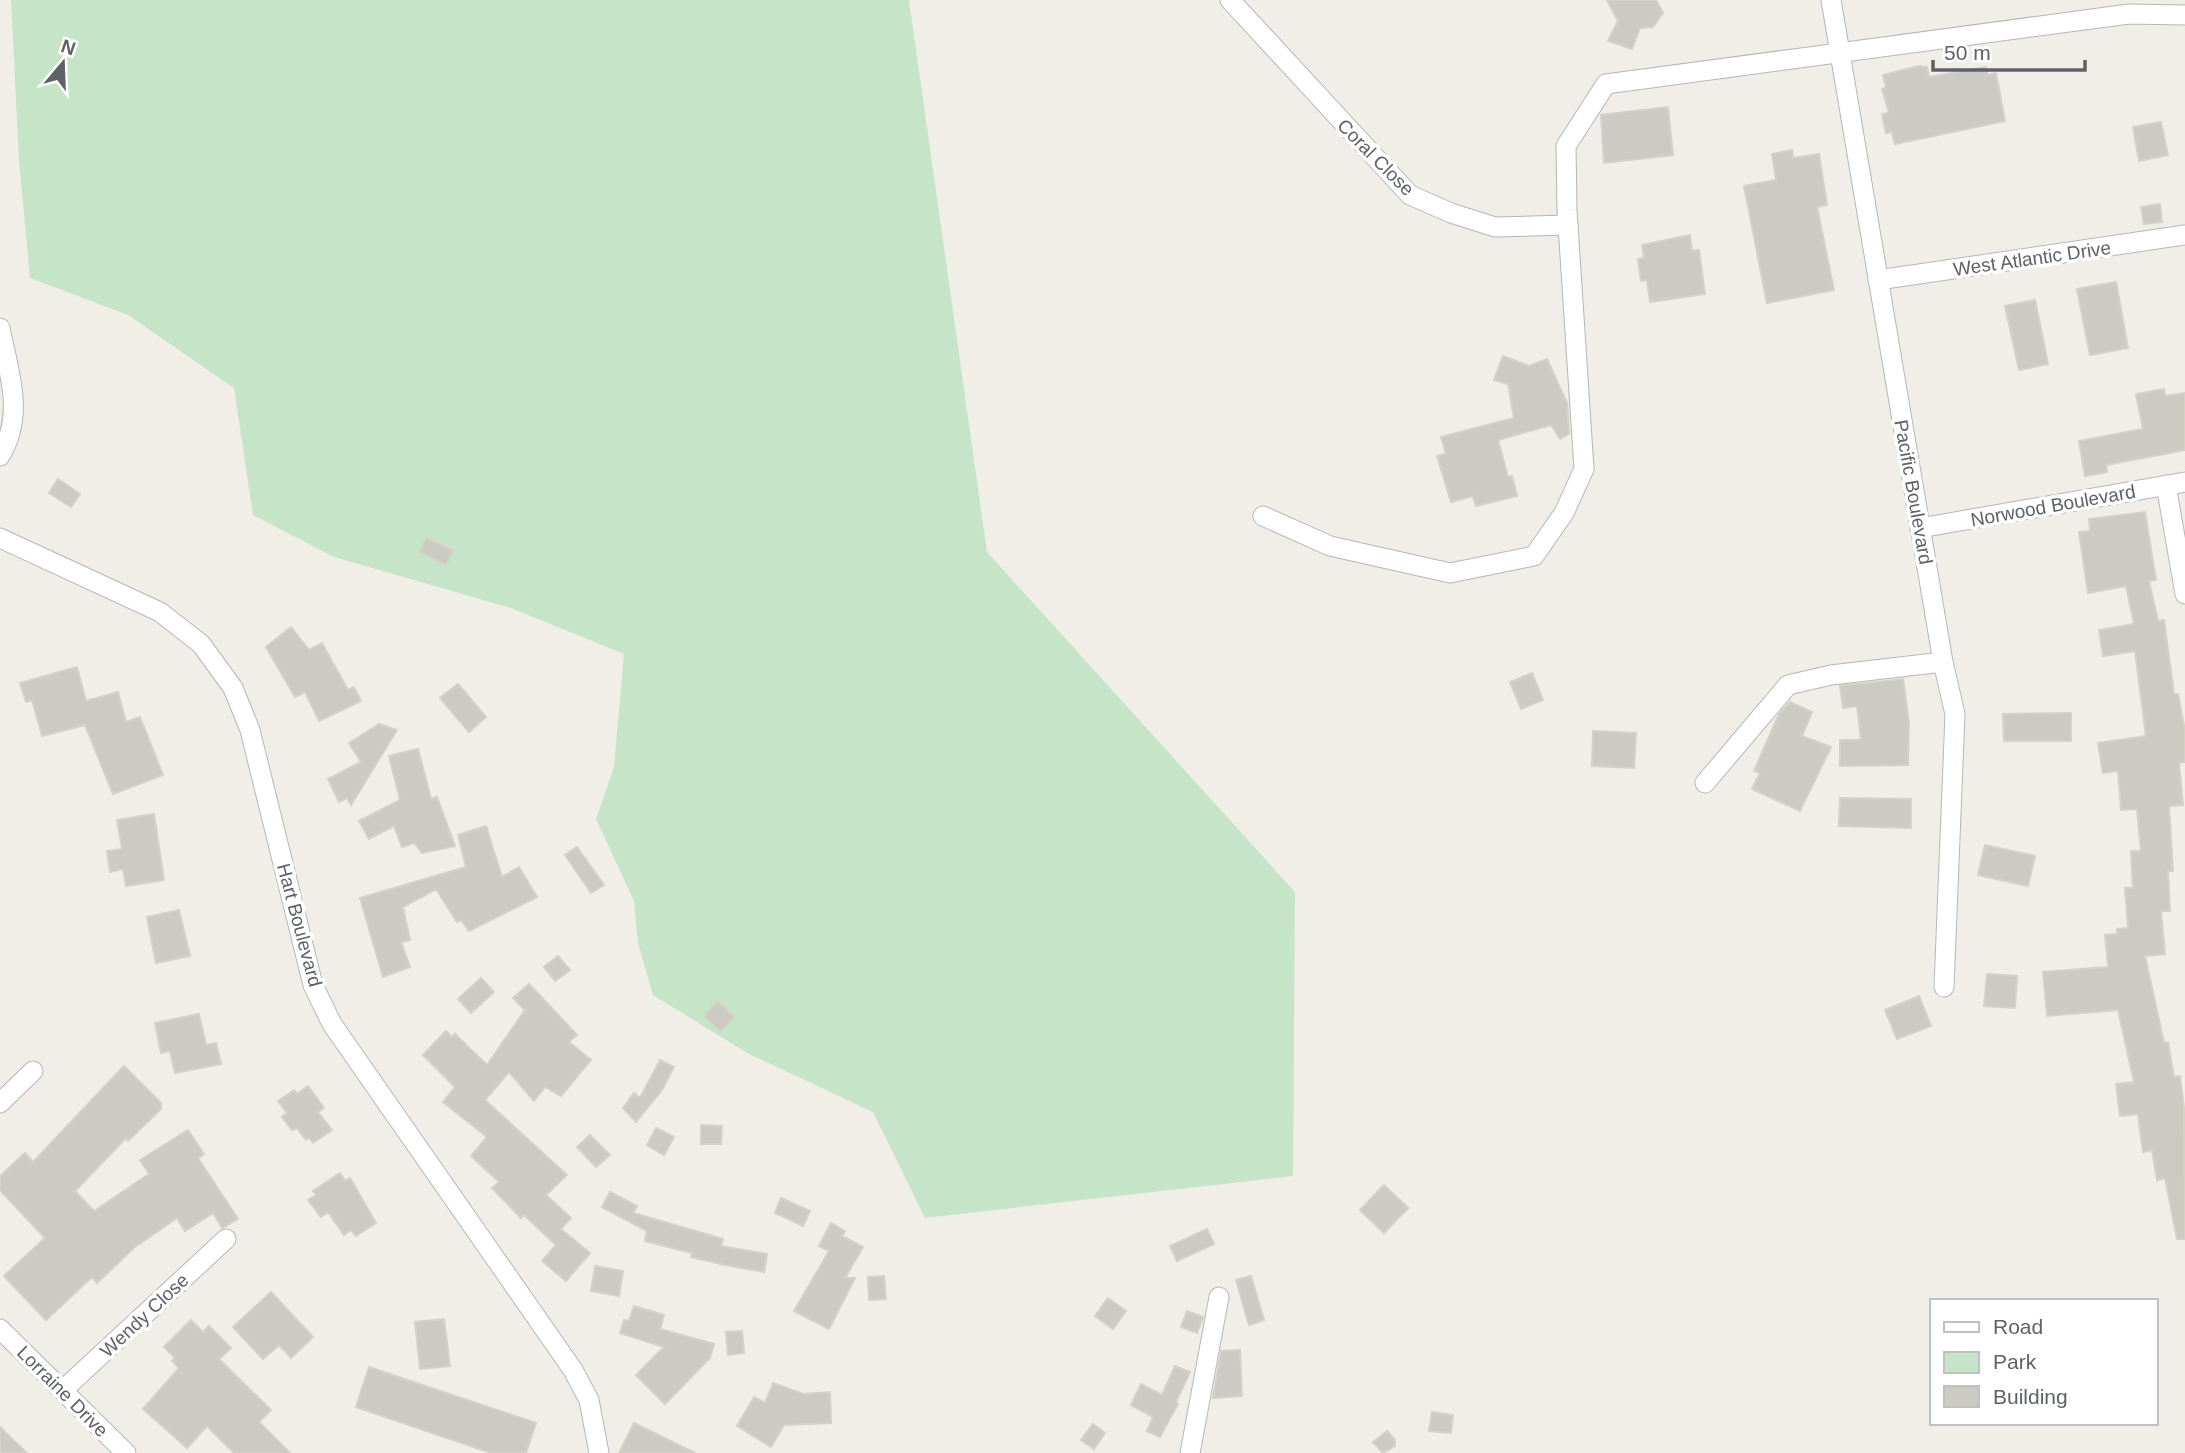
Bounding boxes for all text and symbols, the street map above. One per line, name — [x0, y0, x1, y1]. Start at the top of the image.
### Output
north arrow — [28, 28, 98, 98]
scale bar — [1933, 28, 2085, 72]
text: N — [58, 35, 78, 60]
text: 50 m — [1944, 41, 1991, 64]
street label: Coral Close — [1333, 115, 1418, 200]
street label: West Atlantic Drive — [1952, 237, 2112, 280]
street label: Pacific Boulevard — [1890, 418, 1937, 566]
street label: Norwood Boulevard — [1969, 481, 2137, 530]
street label: Hart Boulevard — [273, 861, 326, 989]
street label: Wendy Close — [96, 1269, 193, 1361]
legend — [1930, 1299, 2157, 1425]
text: Road — [1993, 1315, 2043, 1338]
street label: Lorraine Drive — [13, 1342, 112, 1441]
text: Park — [1993, 1350, 2037, 1373]
text: Building — [1993, 1385, 2068, 1408]

